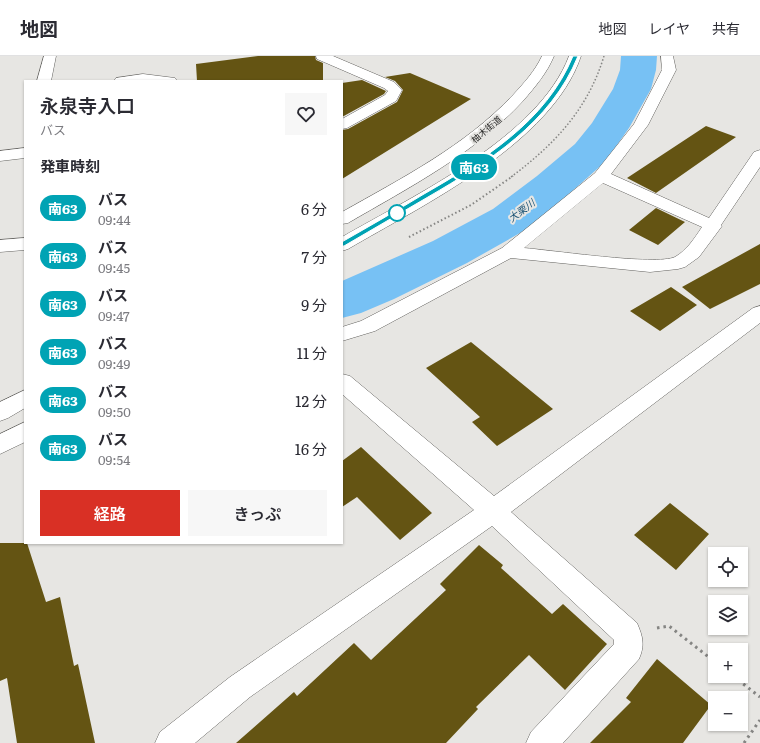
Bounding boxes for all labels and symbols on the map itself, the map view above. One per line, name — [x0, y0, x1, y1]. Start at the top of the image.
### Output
street label: 柚木街道 — [468, 112, 504, 146]
line badge: 南63 — [451, 154, 497, 180]
water label: 大栗川 — [505, 194, 538, 225]
unlabelled marker — [388, 204, 406, 222]

